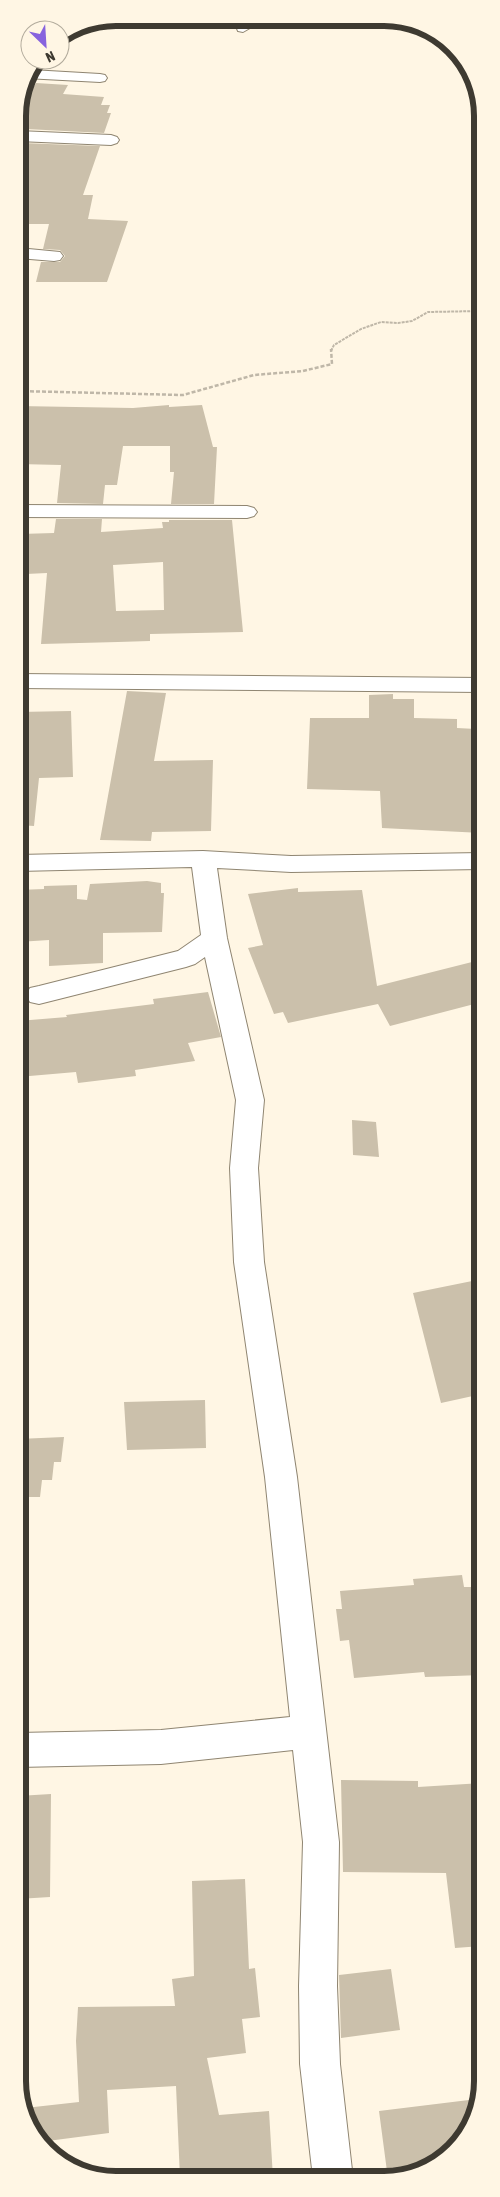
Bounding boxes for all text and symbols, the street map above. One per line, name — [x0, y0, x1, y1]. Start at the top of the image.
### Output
north arrow — [20, 20, 70, 70]
text: N — [43, 48, 58, 66]

